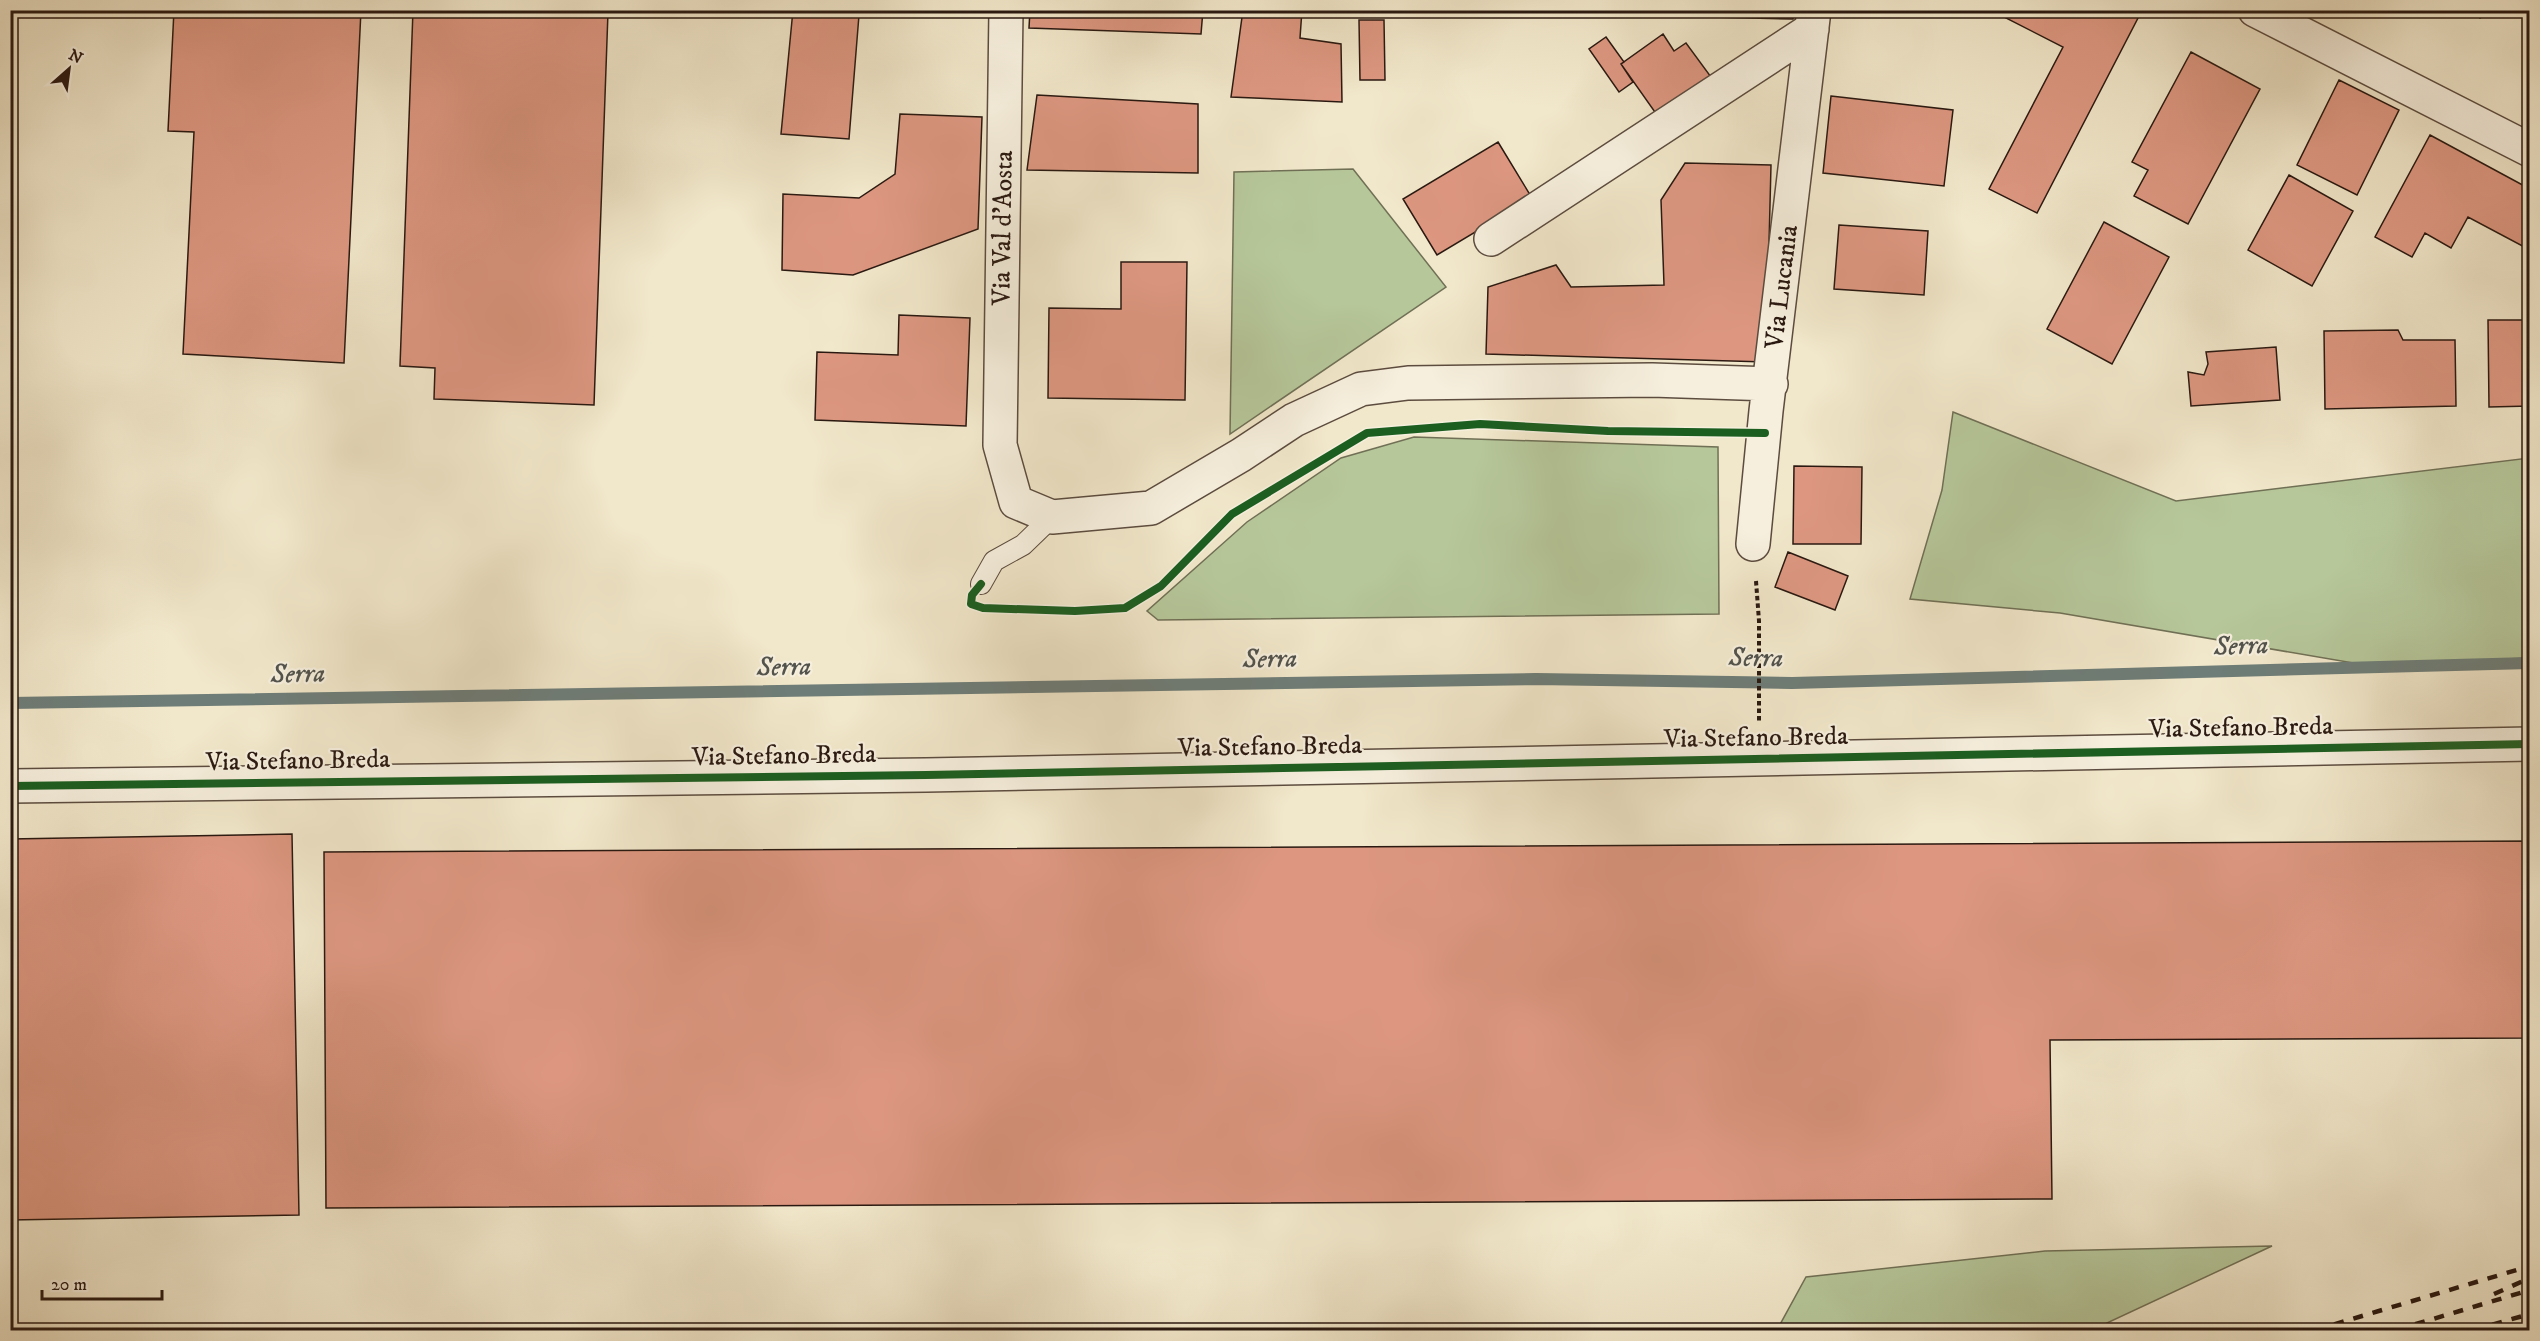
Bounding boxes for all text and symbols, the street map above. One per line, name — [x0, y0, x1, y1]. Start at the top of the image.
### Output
north arrow — [39, 39, 99, 99]
text: N — [65, 45, 86, 69]
street label: Via Val d'Aosta — [985, 150, 1021, 307]
street label: Via Lucania — [1758, 223, 1806, 352]
water label: Serra — [2212, 628, 2269, 664]
water label: Serra — [1727, 641, 1784, 675]
water label: Serra — [1241, 642, 1298, 676]
water label: Serra — [755, 650, 812, 684]
water label: Serra — [269, 657, 326, 691]
street label: Via Stefano Breda — [2148, 710, 2333, 746]
street label: Via Stefano Breda — [1663, 720, 1848, 756]
street label: Via Stefano Breda — [1177, 729, 1362, 765]
street label: Via Stefano Breda — [691, 738, 876, 774]
street label: Via Stefano Breda — [205, 743, 390, 779]
scale bar — [42, 1263, 162, 1301]
text: 20 m — [51, 1274, 87, 1296]

